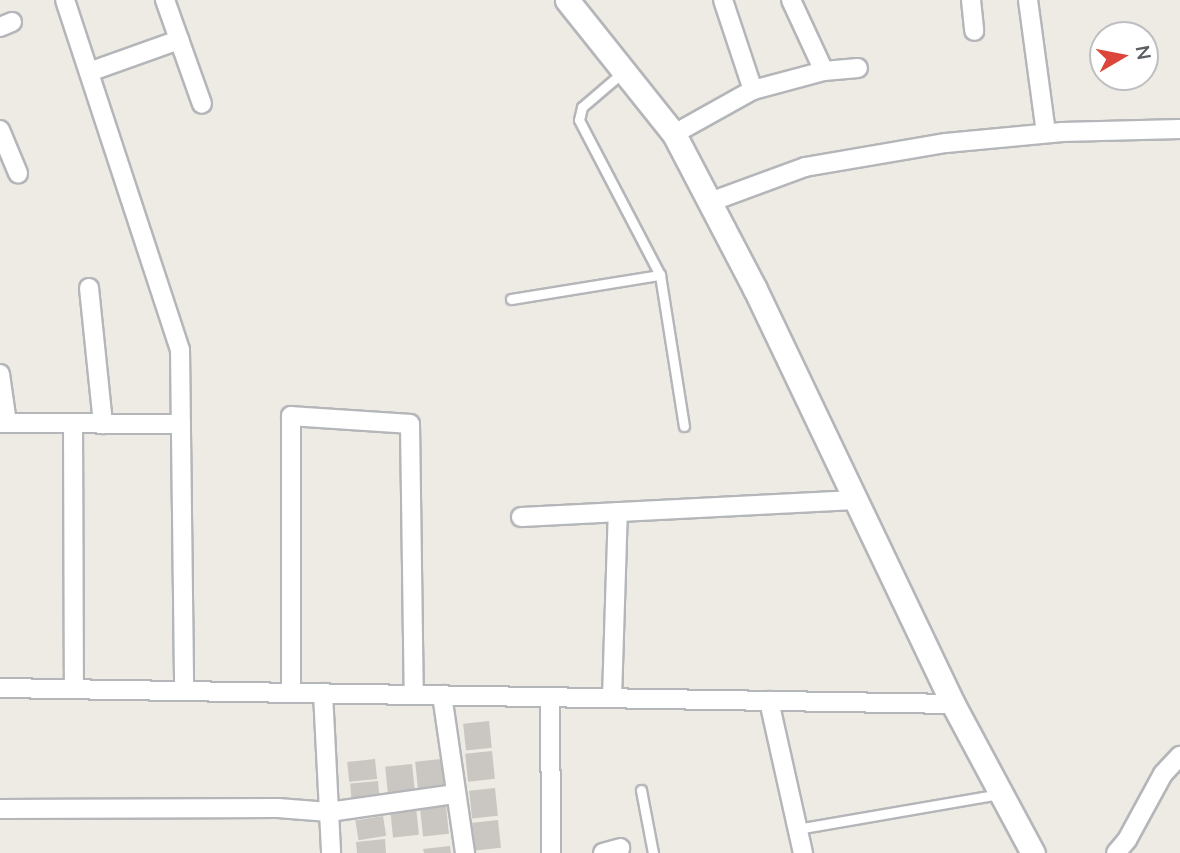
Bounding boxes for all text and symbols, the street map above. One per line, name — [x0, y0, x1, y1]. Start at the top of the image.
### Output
north arrow — [1089, 21, 1159, 91]
text: N — [1129, 43, 1157, 62]

